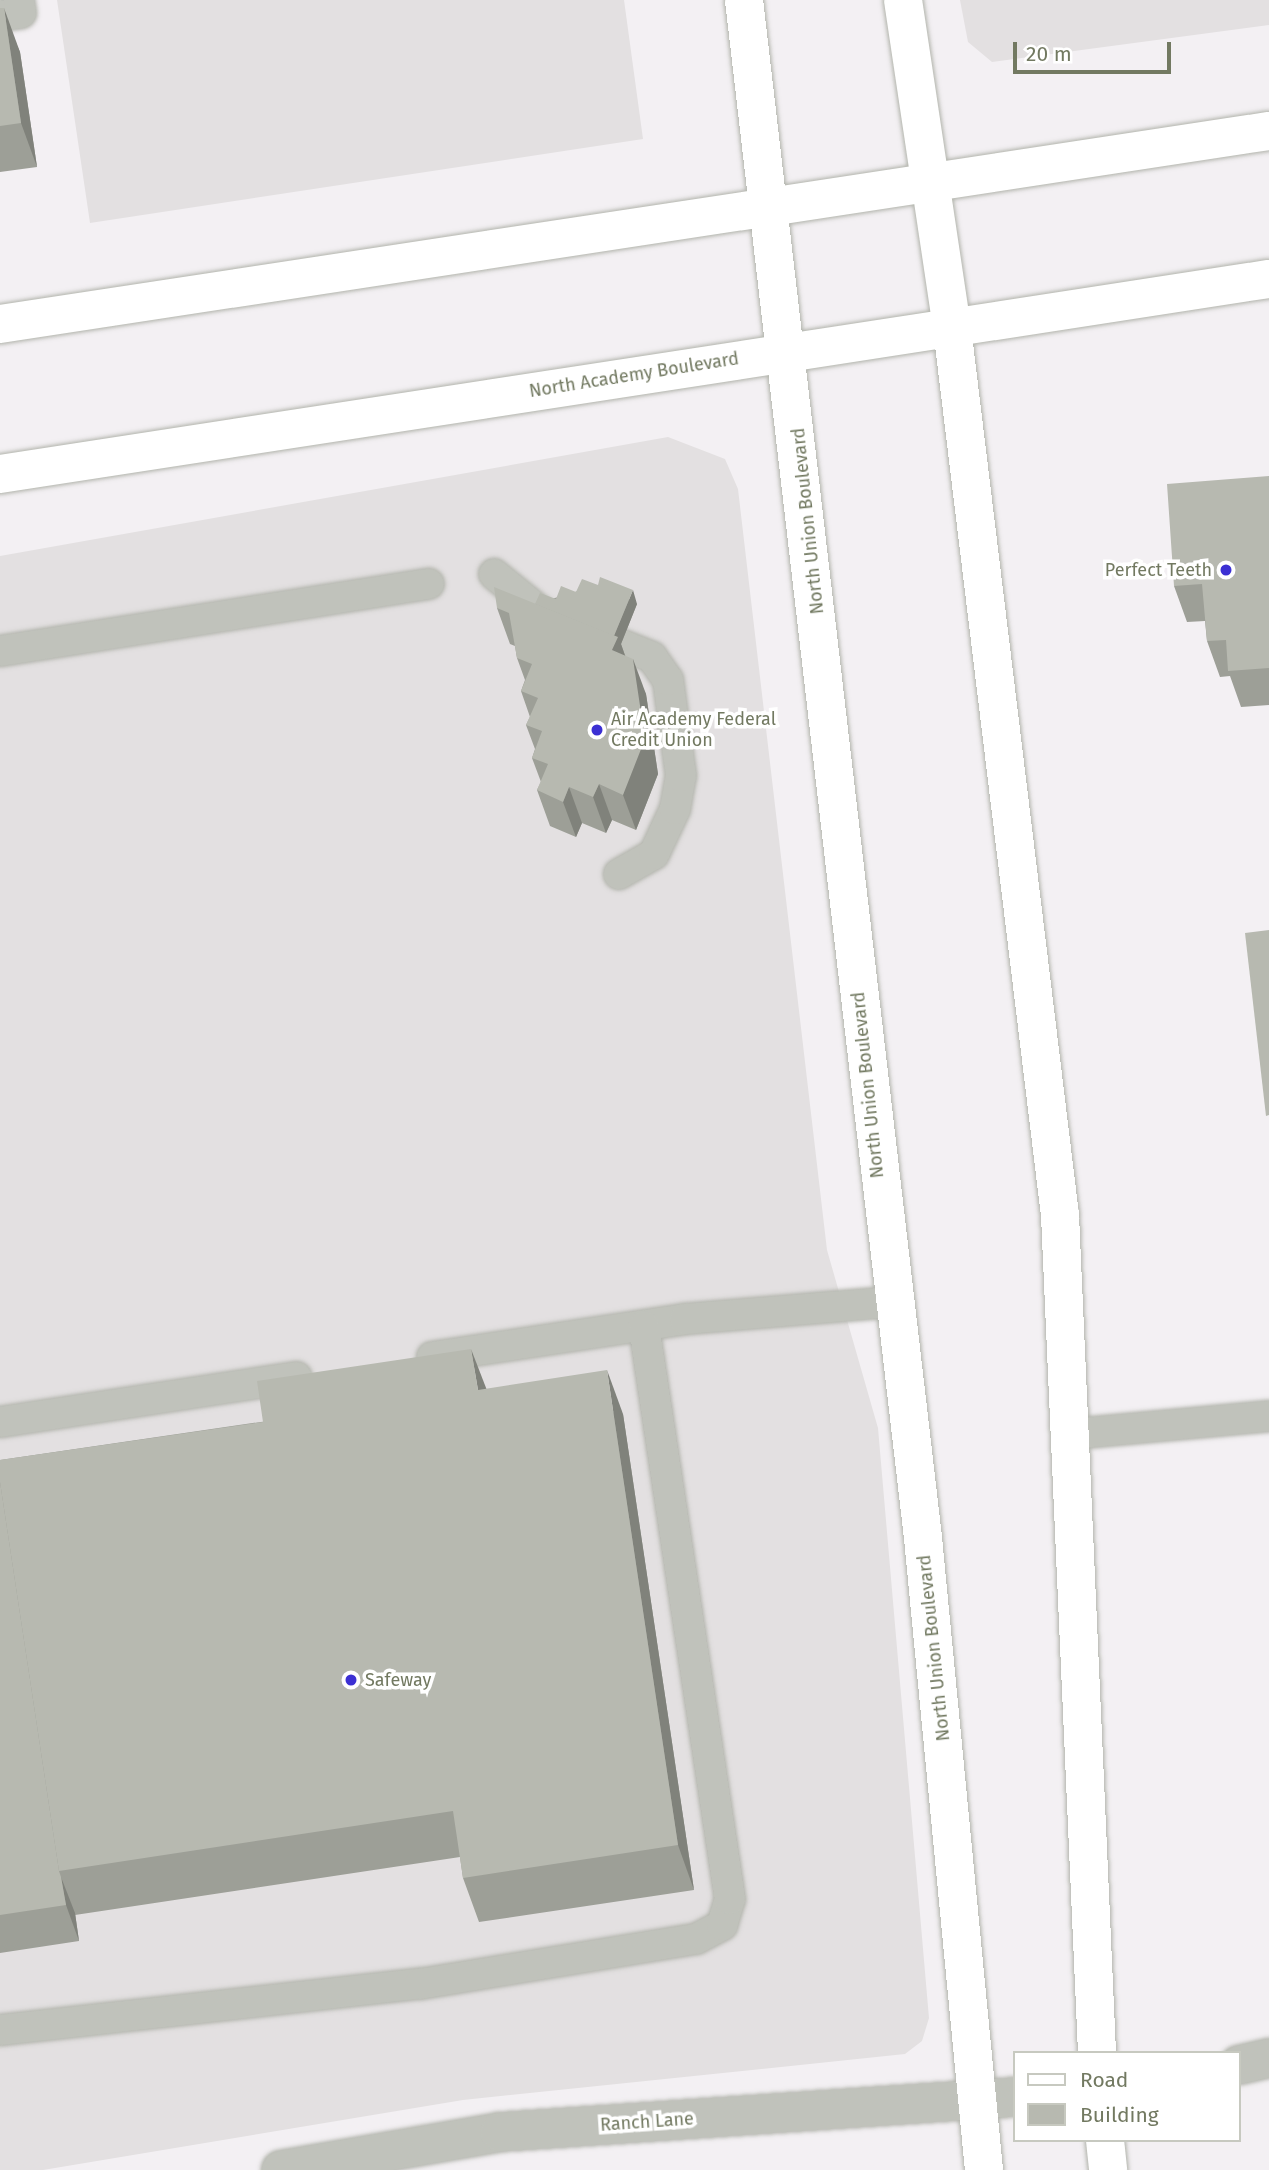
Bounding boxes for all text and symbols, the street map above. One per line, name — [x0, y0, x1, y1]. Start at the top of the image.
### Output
scale bar — [1017, 28, 1174, 72]
text: 20 m — [1026, 41, 1072, 67]
street label: North Academy Boulevard — [528, 348, 740, 402]
street label: North Union Boulevard — [787, 427, 829, 615]
place label: Perfect Teeth — [1105, 559, 1212, 581]
marker: Perfect Teeth — [1218, 562, 1234, 578]
place label: Air Academy Federal Credit Union — [611, 709, 776, 752]
marker: Air Academy Federal Credit Union — [589, 722, 605, 738]
street label: North Union Boulevard — [847, 991, 889, 1179]
street label: North Union Boulevard — [913, 1554, 955, 1742]
place label: Safeway — [365, 1669, 431, 1691]
marker: Safeway — [343, 1672, 359, 1688]
legend — [1014, 2051, 1241, 2142]
text: Road — [1080, 2067, 1128, 2093]
text: Building — [1080, 2102, 1159, 2128]
street label: Ranch Lane — [599, 2108, 695, 2136]

